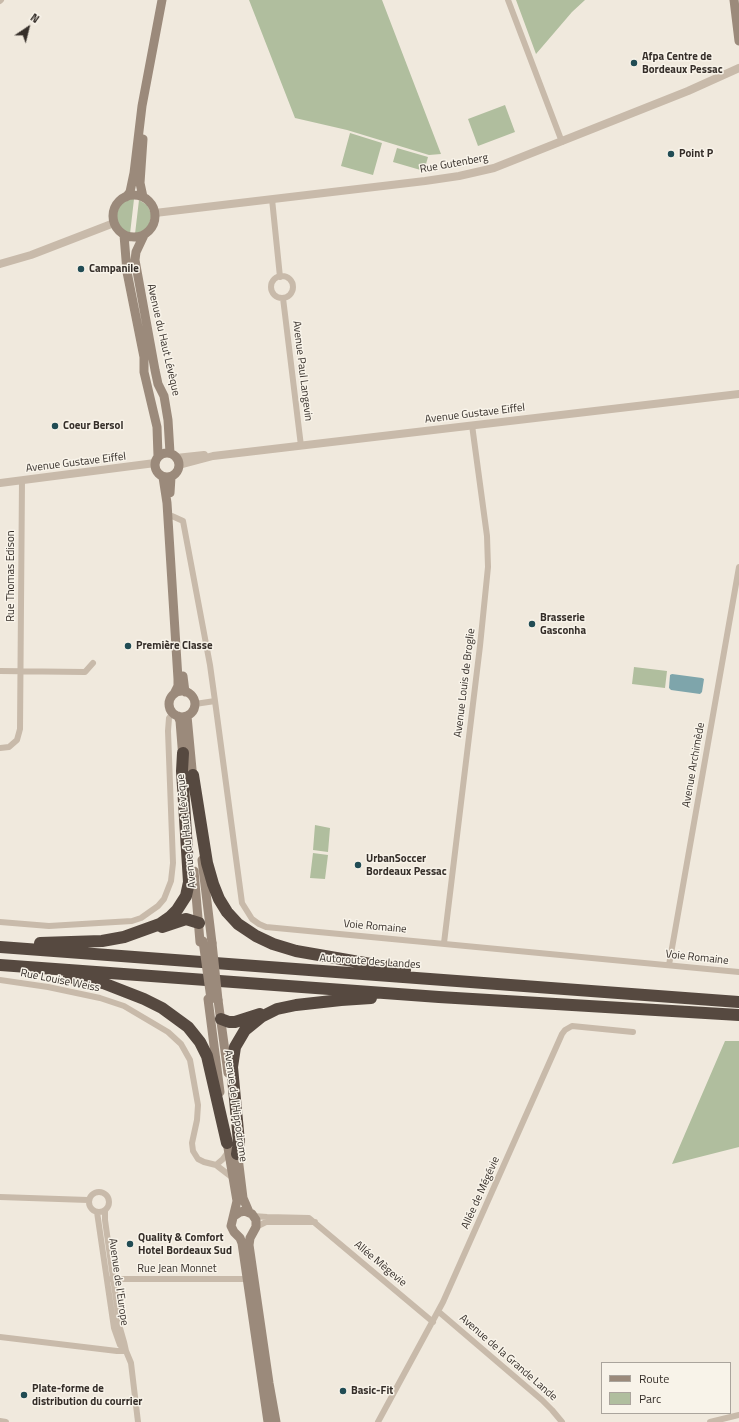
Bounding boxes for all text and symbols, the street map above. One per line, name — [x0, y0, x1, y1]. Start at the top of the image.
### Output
north arrow — [8, 8, 48, 48]
text: N — [27, 9, 43, 27]
place label: Afpa Centre de Bordeaux Pessac — [642, 50, 723, 76]
marker: Afpa Centre de Bordeaux Pessac — [629, 58, 639, 68]
place label: Point P — [679, 147, 713, 161]
marker: Point P — [666, 149, 676, 159]
street label: Rue Gutenberg — [419, 151, 489, 177]
place label: Campanile — [89, 262, 139, 276]
marker: Campanile — [76, 264, 86, 274]
street label: Avenue du Haut Lévèque — [144, 283, 182, 397]
street label: Avenue Paul Langevin — [289, 320, 315, 422]
street label: Avenue Gustave Eiffel — [424, 401, 526, 427]
place label: Coeur Bersol — [63, 419, 123, 433]
marker: Coeur Bersol — [50, 421, 60, 431]
street label: Avenue Gustave Eiffel — [25, 450, 127, 476]
street label: Rue Thomas Edison — [4, 530, 18, 622]
place label: Brasserie Gasconha — [540, 611, 586, 637]
marker: Brasserie Gasconha — [527, 619, 537, 629]
street label: Avenue Louis de Broglie — [452, 628, 478, 738]
place label: Première Classe — [136, 639, 213, 653]
marker: Première Classe — [123, 641, 133, 651]
street label: Avenue Archimède — [680, 721, 708, 809]
street label: Avenue du Haut Lévèque — [174, 773, 200, 889]
place label: UrbanSoccer Bordeaux Pessac — [366, 852, 447, 878]
marker: UrbanSoccer Bordeaux Pessac — [353, 860, 363, 870]
street label: Voie Romaine — [343, 918, 407, 936]
street label: Voie Romaine — [665, 948, 729, 968]
street label: Autoroute des Landes — [319, 952, 421, 972]
street label: Rue Louise Weiss — [19, 967, 101, 995]
street label: Avenue de l'Hippodrome — [221, 1049, 249, 1163]
street label: Allée de Mégévie — [459, 1155, 503, 1231]
place label: Quality & Comfort Hotel Bordeaux Sud — [138, 1231, 232, 1257]
street label: Avenue de l'Europe — [105, 1237, 131, 1327]
street label: Allée Mègevie — [351, 1238, 409, 1290]
marker: Quality & Comfort Hotel Bordeaux Sud — [125, 1239, 135, 1249]
street label: Rue Jean Monnet — [137, 1262, 217, 1276]
street label: Avenue de la Grande Lande — [457, 1312, 559, 1404]
legend — [601, 1362, 731, 1414]
text: Route — [639, 1369, 669, 1388]
place label: Plate-forme de distribution du courrier — [32, 1382, 142, 1408]
place label: Basic-Fit — [351, 1384, 393, 1398]
marker: Basic-Fit — [338, 1386, 348, 1396]
text: Parc — [639, 1389, 661, 1408]
marker: Plate-forme de distribution du courrier — [19, 1390, 29, 1400]

